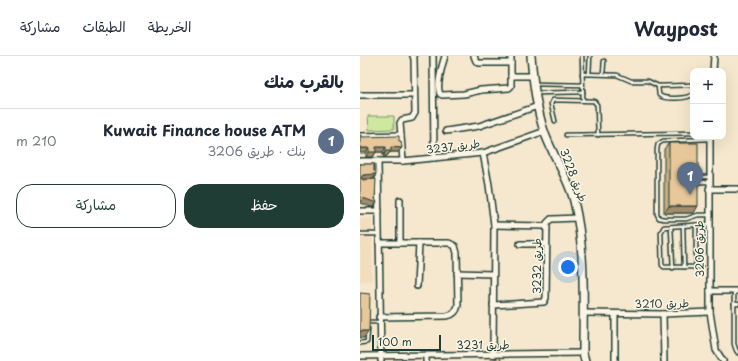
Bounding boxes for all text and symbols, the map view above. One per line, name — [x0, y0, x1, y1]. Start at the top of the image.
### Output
text: Waypost — [634, 14, 718, 42]
text: مشاركة — [20, 16, 60, 37]
text: الطبقات — [82, 16, 126, 37]
text: الخريطة — [148, 16, 191, 37]
text: بالقرب منك — [264, 68, 344, 94]
map controls — [690, 68, 726, 140]
button: + — [690, 68, 726, 104]
button: − — [690, 104, 726, 140]
text: Kuwait Finance house ATM — [103, 118, 306, 141]
text: 210 m — [16, 131, 57, 150]
text: 1 — [328, 131, 334, 150]
street label: طريق 3237 — [425, 134, 481, 158]
text: بنك · طريق 3206 — [207, 141, 306, 160]
street label: طريق 3228 — [556, 146, 592, 204]
pin: 1 — [677, 162, 703, 195]
button: مشاركة — [16, 184, 176, 228]
button: حفظ — [184, 184, 344, 228]
street label: طريق 3206 — [690, 220, 708, 278]
street label: طريق 3232 — [528, 238, 545, 294]
your location — [558, 257, 578, 277]
street label: طريق 3210 — [635, 294, 689, 312]
scale bar — [372, 333, 441, 352]
text: 100 m — [378, 333, 412, 350]
street label: طريق 3231 — [457, 336, 509, 353]

